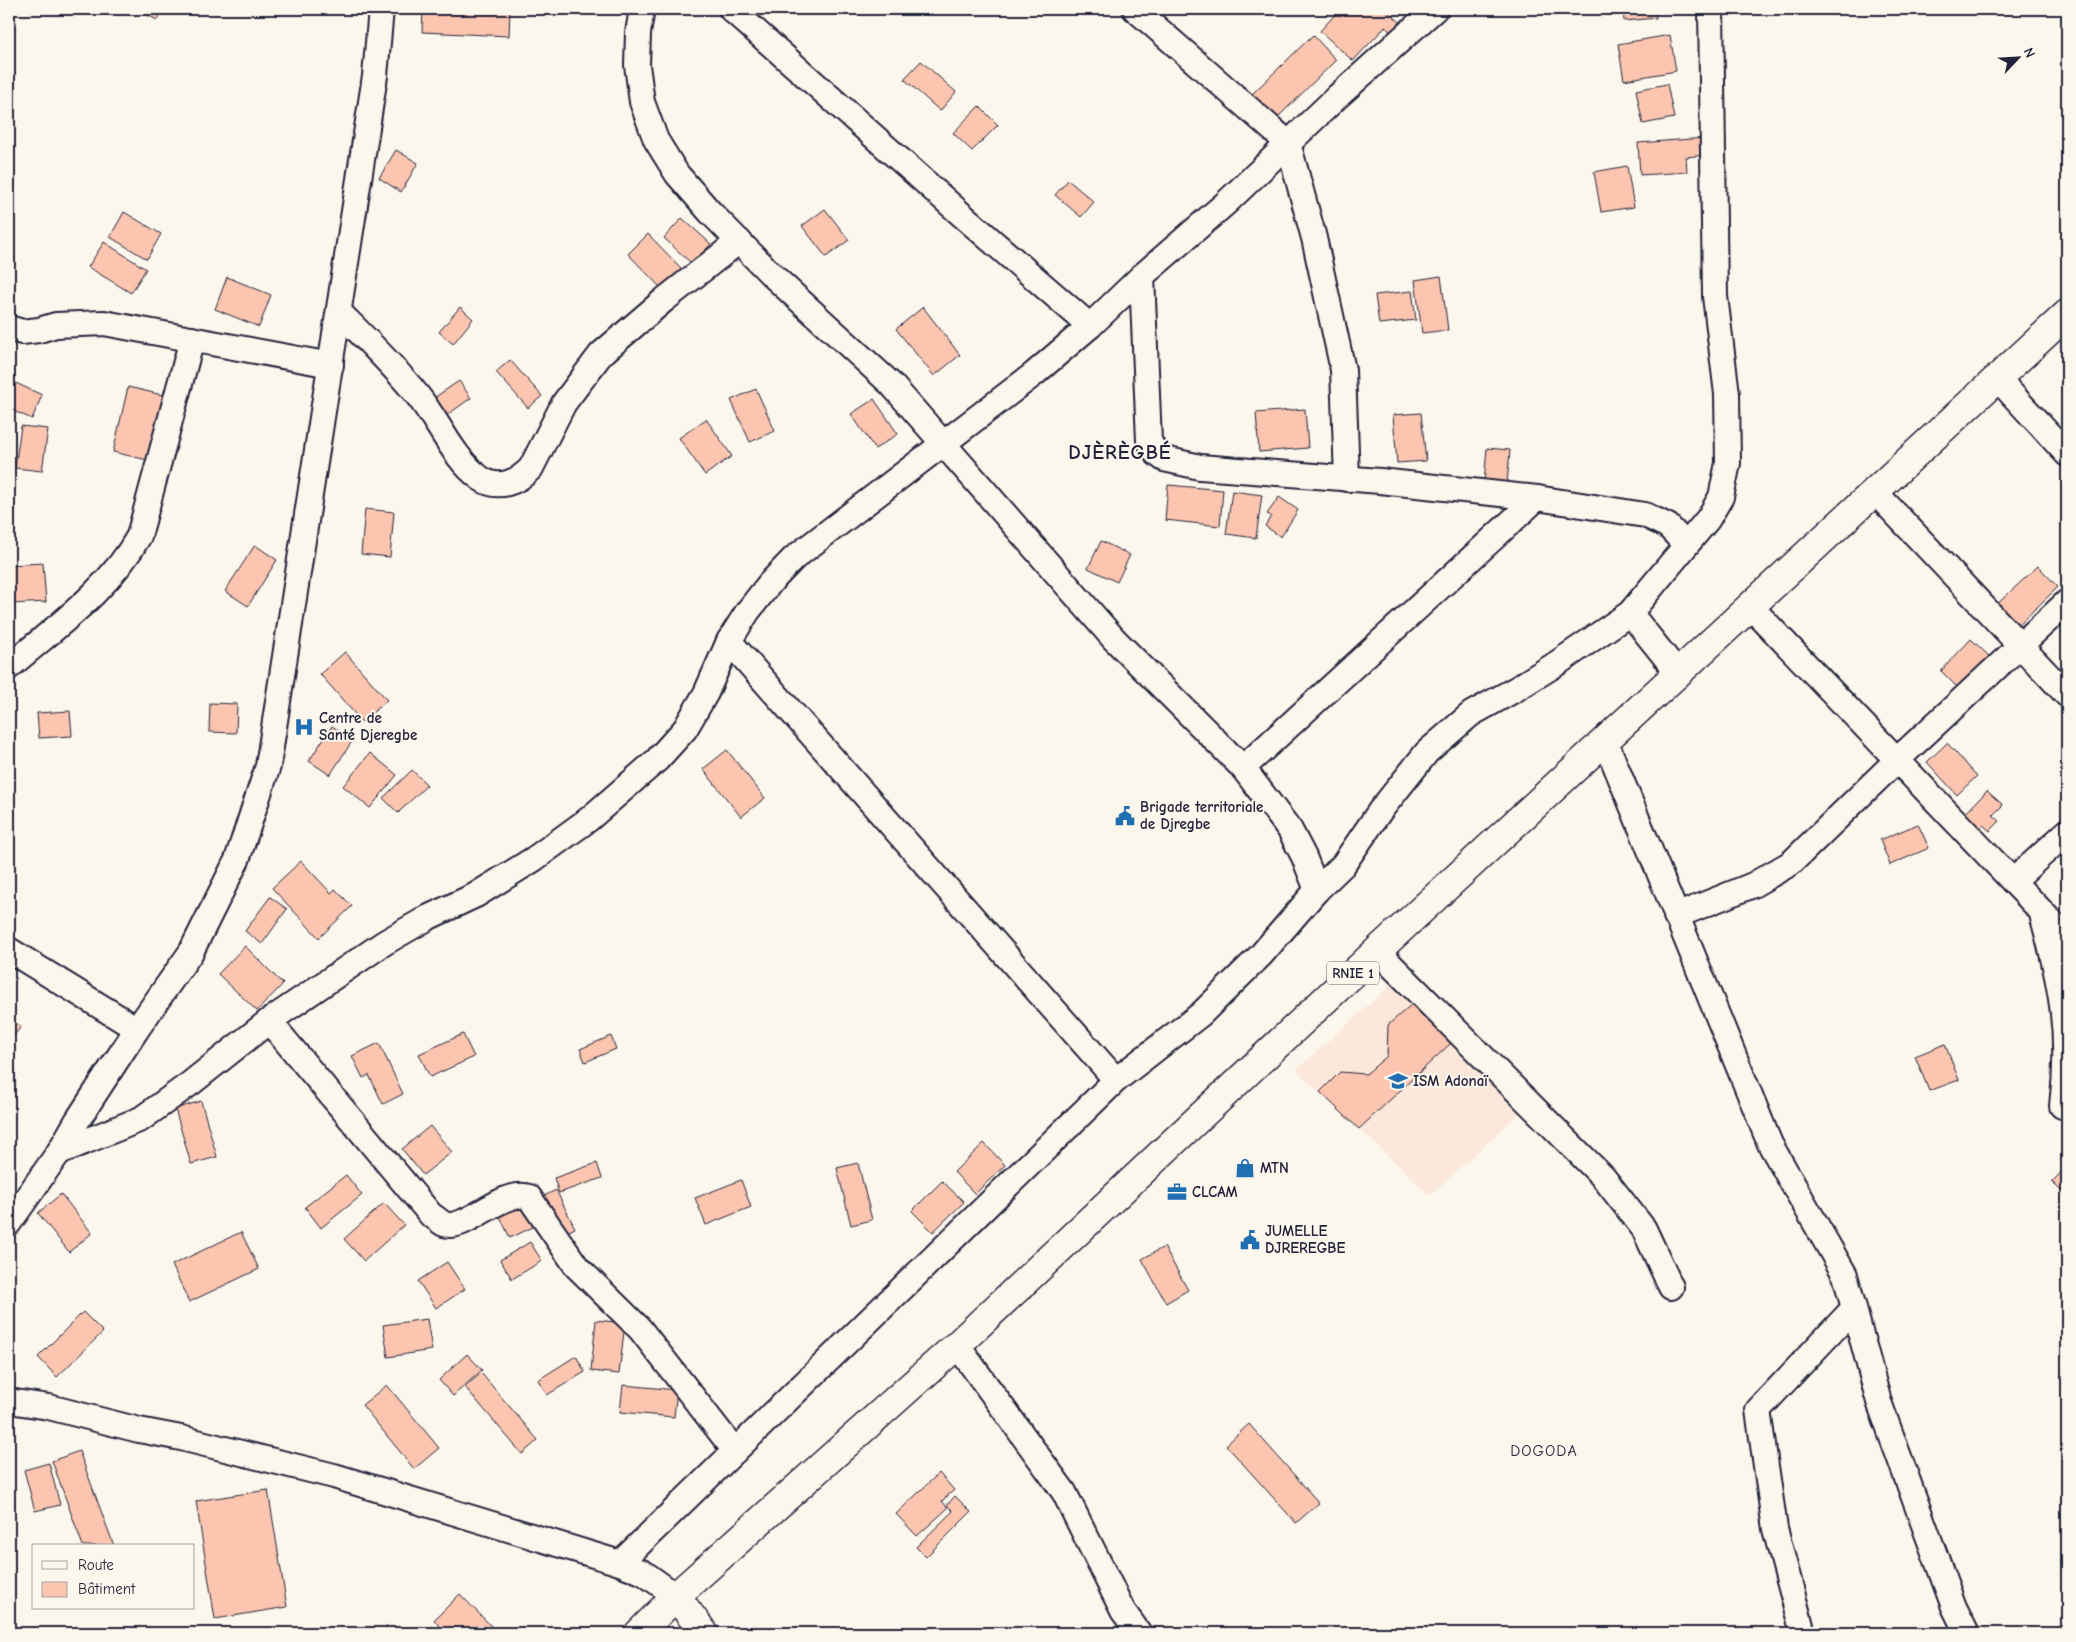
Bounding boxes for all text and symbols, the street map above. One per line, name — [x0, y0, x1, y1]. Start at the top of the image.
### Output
north arrow — [1994, 32, 2044, 82]
text: N — [2020, 45, 2039, 60]
district label: DJÈRÈGBÉ — [1068, 440, 1172, 464]
place label: Centre de Santé Djeregbe — [319, 709, 417, 744]
hospital icon: Centre de Santé Djeregbe — [293, 716, 315, 738]
place label: Brigade territoriale de Djregbe — [1140, 798, 1263, 833]
public building icon: Brigade territoriale de Djregbe — [1114, 805, 1136, 827]
road number: RNIE 1 — [1327, 961, 1379, 984]
school or university icon: ISM Adonaï — [1387, 1070, 1409, 1092]
place label: ISM Adonaï — [1413, 1072, 1489, 1090]
shop icon: MTN — [1234, 1157, 1256, 1179]
place label: MTN — [1260, 1159, 1289, 1177]
office icon: CLCAM — [1166, 1181, 1188, 1203]
place label: CLCAM — [1192, 1183, 1238, 1201]
place label: JUMELLE DJREREGBE — [1265, 1222, 1345, 1257]
public building icon: JUMELLE DJREREGBE — [1239, 1229, 1261, 1251]
district label: DOGODA — [1510, 1442, 1578, 1460]
legend — [32, 1544, 195, 1610]
text: Route — [78, 1556, 114, 1574]
text: Bâtiment — [78, 1580, 136, 1598]

